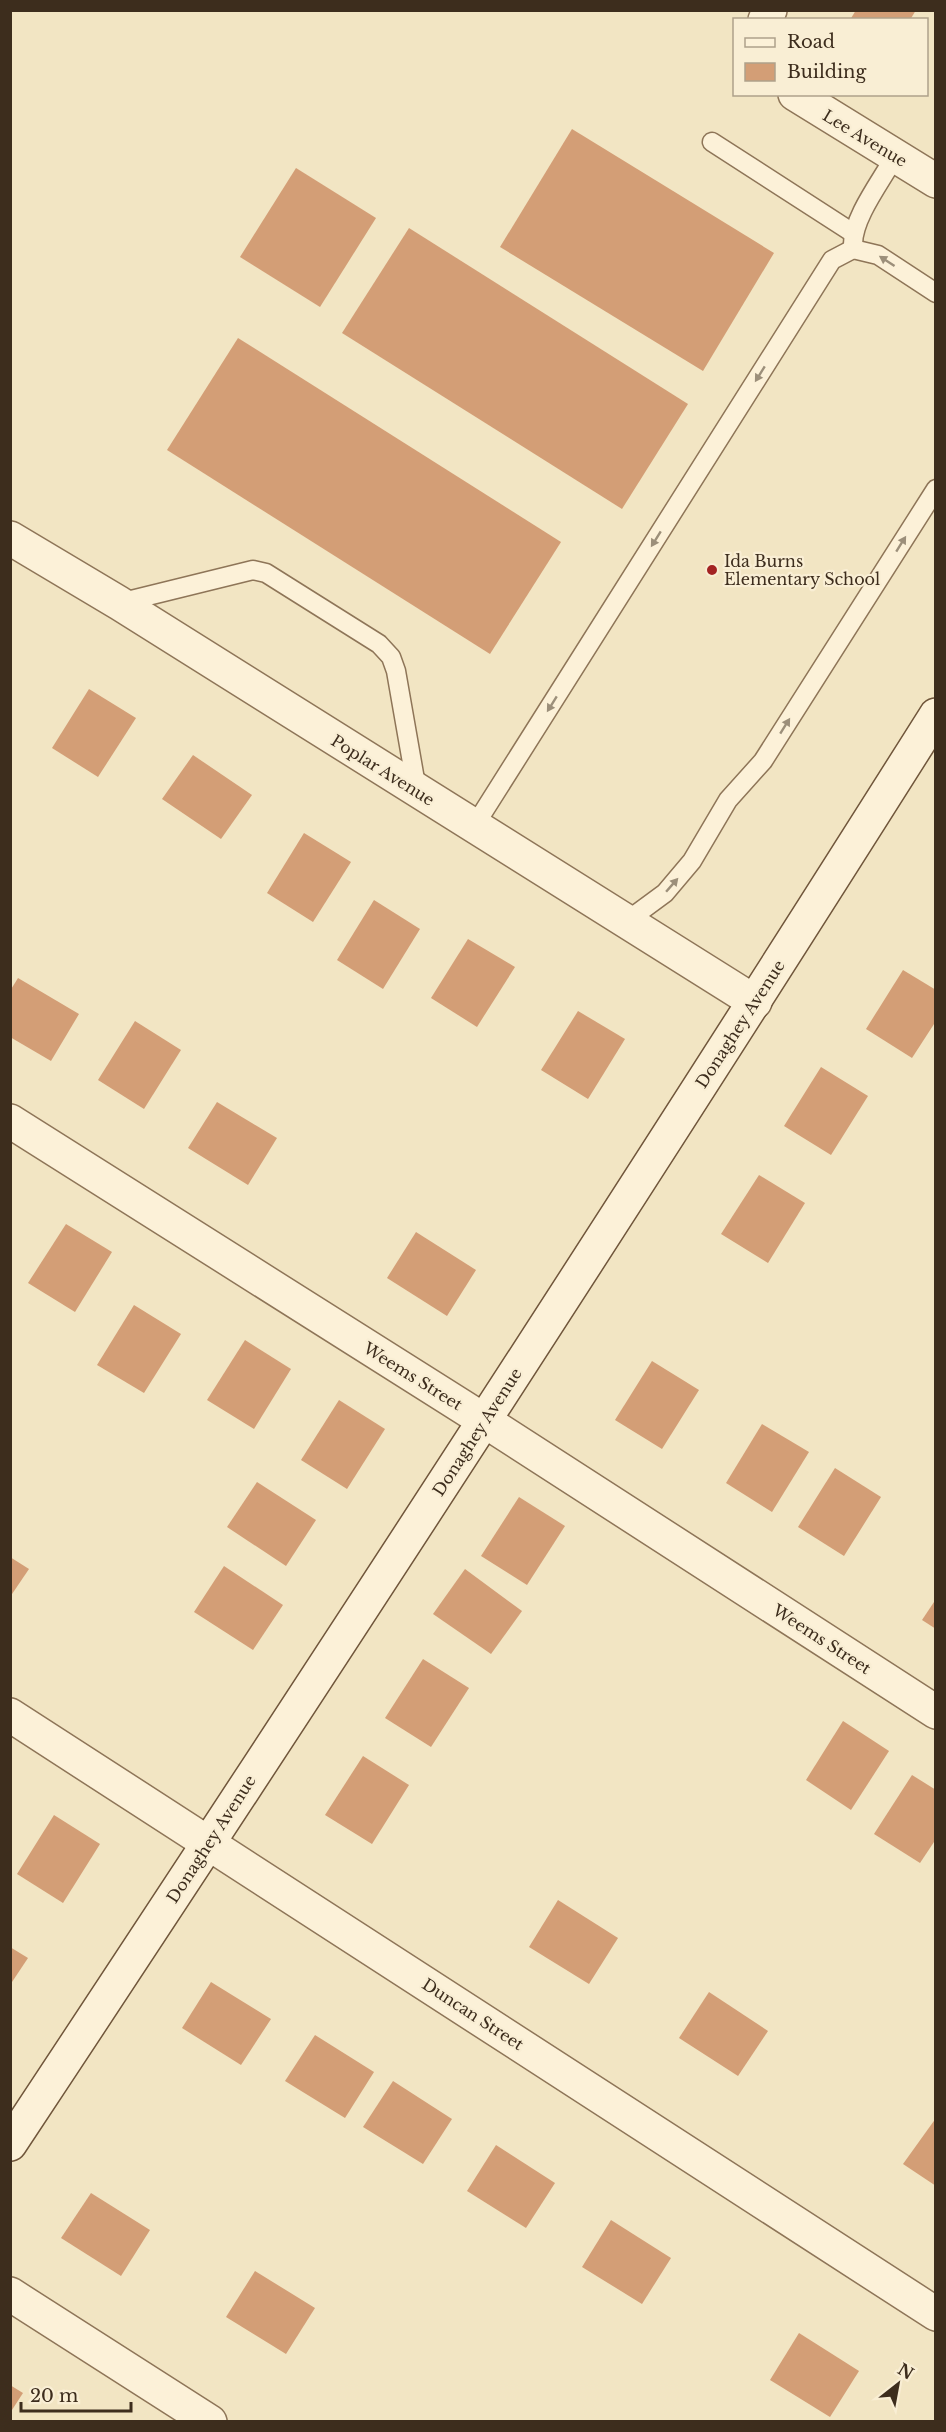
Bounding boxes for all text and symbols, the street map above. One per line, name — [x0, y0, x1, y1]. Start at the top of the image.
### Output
legend — [733, 18, 928, 96]
text: Road — [787, 31, 835, 53]
text: Building — [787, 61, 866, 83]
street label: Lee Avenue — [819, 105, 911, 171]
one-way arrow — [879, 255, 895, 267]
one-way arrow — [754, 366, 765, 382]
one-way arrow — [650, 531, 661, 547]
one-way arrow — [895, 536, 906, 552]
place label: Ida Burns Elementary School — [724, 551, 880, 589]
marker: Ida Burns Elementary School — [705, 563, 719, 577]
one-way arrow — [546, 696, 557, 712]
one-way arrow — [779, 718, 790, 735]
street label: Poplar Avenue — [328, 730, 438, 810]
one-way arrow — [665, 877, 679, 892]
street label: Donaghey Avenue — [691, 956, 789, 1092]
street label: Weems Street — [359, 1337, 466, 1414]
street label: Donaghey Avenue — [428, 1364, 526, 1500]
street label: Weems Street — [768, 1599, 875, 1678]
street label: Donaghey Avenue — [162, 1771, 260, 1907]
street label: Duncan Street — [418, 1974, 528, 2054]
north arrow — [868, 2354, 928, 2414]
text: N — [894, 2359, 917, 2384]
scale bar — [21, 2375, 130, 2413]
text: 20 m — [30, 2385, 78, 2407]

